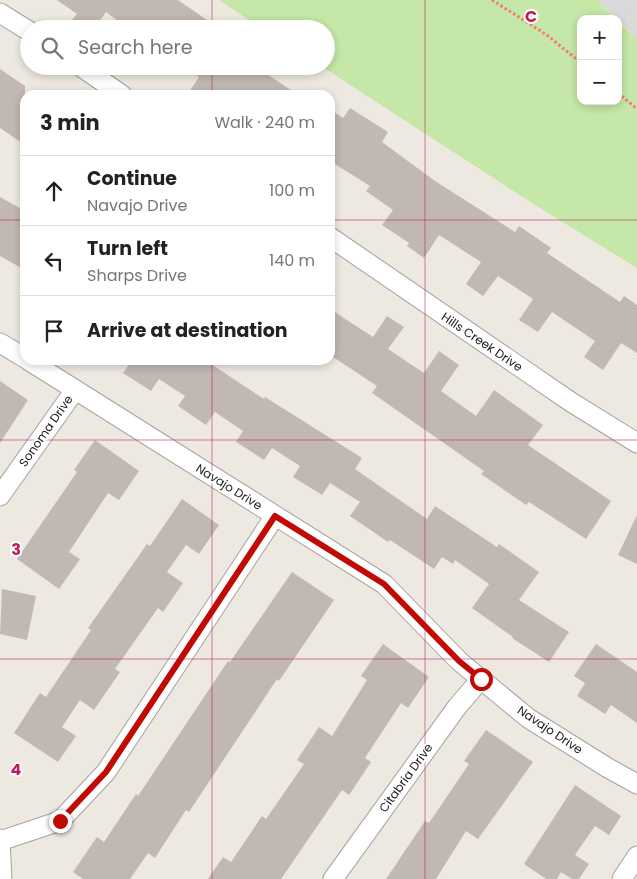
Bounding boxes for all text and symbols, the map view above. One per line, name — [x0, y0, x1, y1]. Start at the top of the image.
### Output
text: C — [525, 5, 537, 28]
map controls — [577, 15, 622, 105]
button: + — [577, 15, 622, 60]
search box — [20, 20, 335, 75]
icon: search — [38, 34, 66, 62]
text: Search here — [78, 34, 192, 61]
button: − — [577, 60, 622, 105]
text: 3 min — [40, 108, 100, 137]
text: Walk · 240 m — [214, 111, 315, 134]
text: Continue — [87, 165, 177, 192]
icon: ahead — [40, 177, 68, 205]
text: 100 m — [269, 179, 315, 202]
text: Navajo Drive — [87, 194, 187, 217]
text: Turn left — [87, 235, 168, 262]
icon: left — [40, 247, 68, 275]
text: 140 m — [269, 249, 315, 272]
text: Sharps Drive — [87, 264, 187, 287]
street label: Hills Creek Drive — [438, 308, 526, 375]
icon: arrive — [40, 317, 68, 345]
text: Arrive at destination — [87, 317, 288, 344]
street label: Sonoma Drive — [15, 391, 77, 470]
street label: Navajo Drive — [193, 459, 266, 514]
text: 3 — [11, 538, 21, 561]
route start — [470, 668, 493, 691]
street label: Navajo Drive — [514, 701, 586, 758]
street label: Citabria Drive — [375, 740, 436, 816]
text: 4 — [11, 758, 22, 781]
route end — [49, 810, 72, 833]

